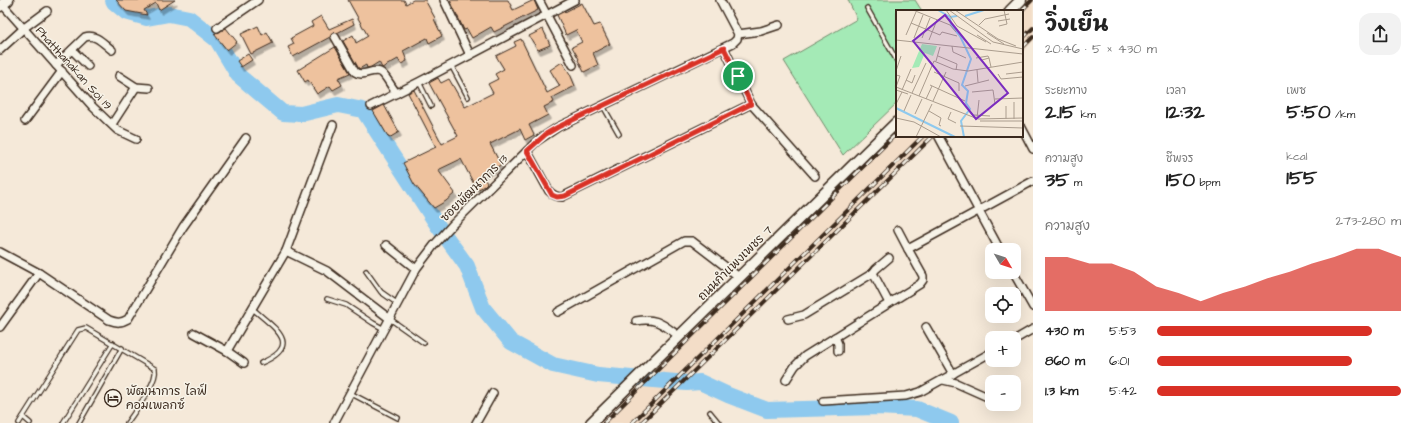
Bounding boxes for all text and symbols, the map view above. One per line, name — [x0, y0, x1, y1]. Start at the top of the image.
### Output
text: วิ่งเย็น — [1045, 9, 1108, 40]
inset map — [896, 10, 1023, 137]
button: share — [1359, 13, 1401, 55]
street label: Phatthanakan Soi 19 — [31, 23, 116, 114]
text: 20:46 · 5 × 430 m — [1045, 40, 1157, 58]
pin — [721, 59, 755, 93]
icon: arrive — [727, 65, 749, 87]
text: ระยะทาง — [1045, 83, 1087, 98]
text: เวลา — [1166, 83, 1186, 98]
text: เพซ — [1286, 83, 1306, 98]
text: 2.15 — [1045, 98, 1076, 126]
text: 12:32 — [1166, 98, 1205, 126]
text: 5:50 — [1286, 98, 1331, 126]
text: km — [1076, 107, 1096, 122]
text: /km — [1331, 107, 1355, 122]
text: kcal — [1286, 149, 1307, 164]
street label: ซอยพัฒนาการ 13 — [437, 151, 512, 226]
text: ความสูง — [1045, 151, 1083, 166]
text: ชีพจร — [1166, 151, 1193, 166]
text: 155 — [1286, 164, 1317, 192]
text: 35 — [1045, 166, 1069, 194]
text: 150 — [1166, 166, 1195, 194]
text: m — [1069, 175, 1082, 190]
text: bpm — [1195, 175, 1220, 190]
text: 273–280 m — [1336, 212, 1401, 230]
text: ความสูง — [1045, 217, 1090, 235]
street label: ถนนกำแพงเพชร 7 — [694, 222, 777, 305]
north arrow — [985, 243, 1021, 279]
map controls — [985, 243, 1021, 411]
button: locate — [985, 287, 1021, 323]
text: 430 m — [1045, 322, 1084, 340]
text: 5:53 — [1109, 322, 1136, 340]
button: + — [985, 331, 1021, 367]
text: 860 m — [1045, 352, 1085, 370]
text: 6:01 — [1109, 352, 1129, 370]
button: − — [985, 375, 1021, 411]
text: 1.3 km — [1045, 382, 1078, 400]
text: 5:42 — [1109, 382, 1137, 400]
place label: พัฒนาการ ไลฟ์ คอมเพลกซ์ — [126, 383, 207, 414]
hotel icon: พัฒนาการ ไลฟ์ คอมเพลกซ์ — [103, 388, 123, 408]

